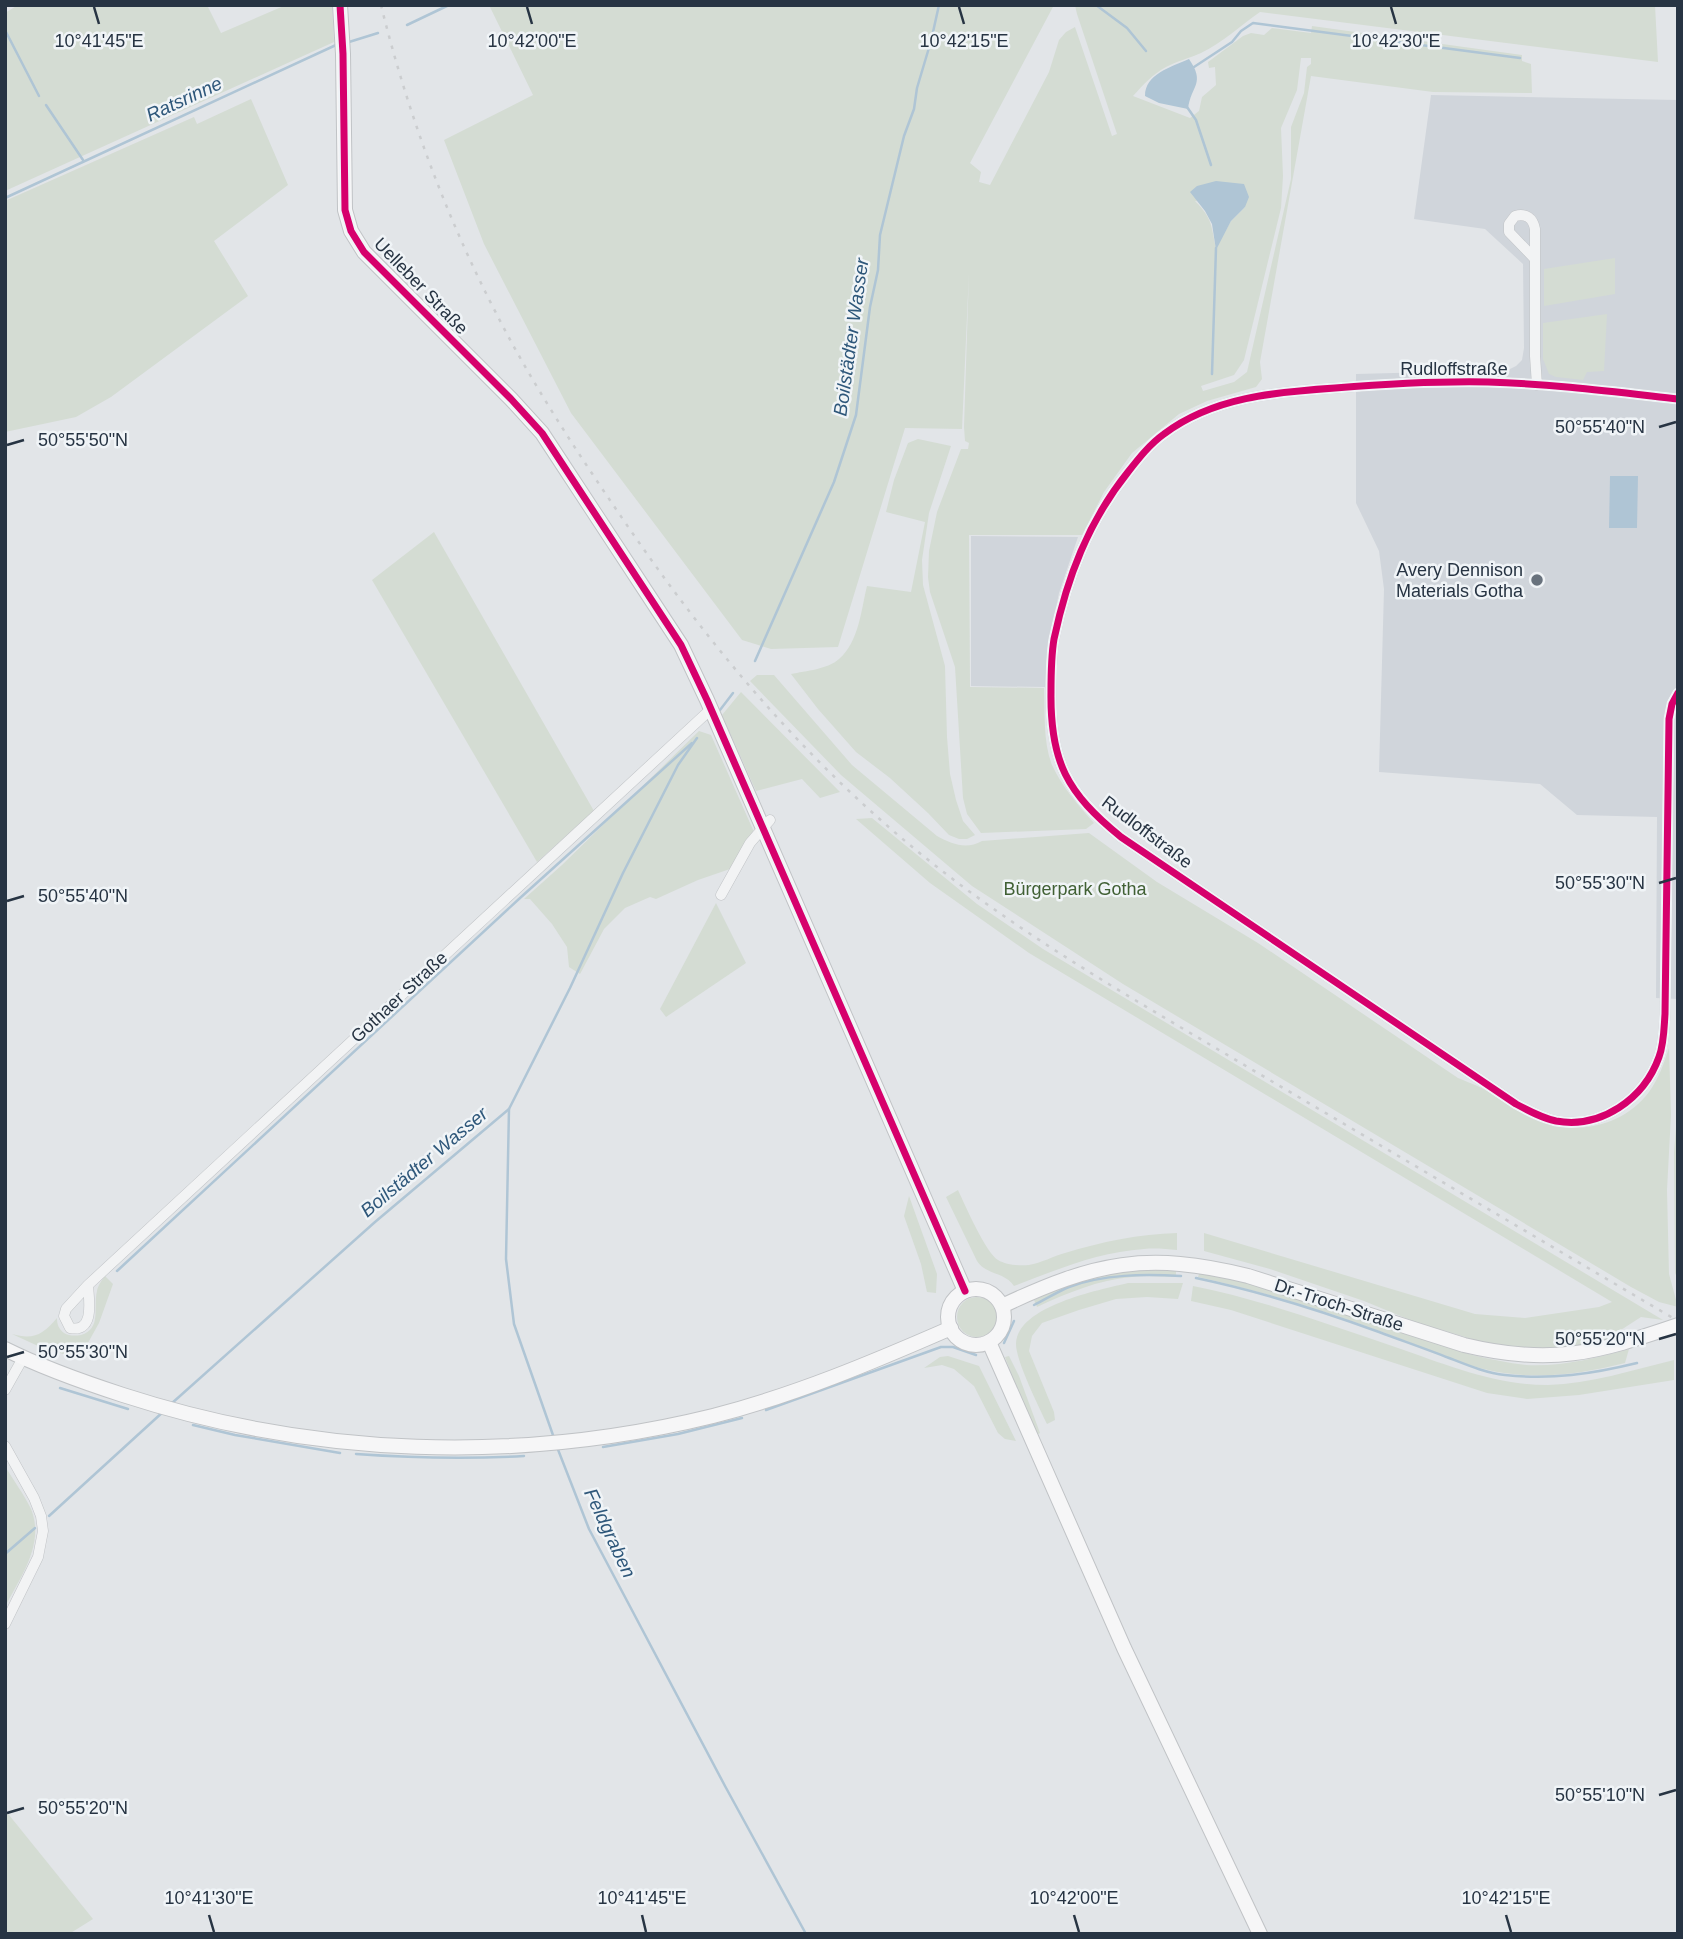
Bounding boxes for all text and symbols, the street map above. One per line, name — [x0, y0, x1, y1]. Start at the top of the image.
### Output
text: 10°41'45"E — [54, 31, 144, 51]
text: 10°42'00"E — [487, 31, 577, 51]
text: 10°42'15"E — [919, 31, 1009, 51]
text: 10°42'30"E — [1351, 31, 1441, 51]
water label: Ratsrinne — [143, 72, 225, 126]
street label: Uelleber Straße — [370, 234, 472, 338]
water label: Boilstädter Wasser — [830, 256, 873, 417]
street label: Rudloffstraße — [1400, 359, 1508, 379]
text: 50°55'40"N — [1555, 417, 1645, 437]
text: 50°55'50"N — [38, 430, 128, 450]
place label: Avery Dennison Materials Gotha — [1396, 560, 1524, 601]
marker: Avery Dennison Materials Gotha — [1529, 572, 1545, 588]
street label: Rudloffstraße — [1098, 792, 1196, 872]
text: 50°55'30"N — [1555, 873, 1645, 893]
park label: Bürgerpark Gotha — [1003, 879, 1148, 899]
text: 50°55'40"N — [38, 886, 128, 906]
street label: Gothaer Straße — [347, 947, 451, 1047]
water label: Boilstädter Wasser — [356, 1102, 492, 1221]
street label: Dr.-Troch-Straße — [1272, 1275, 1406, 1335]
text: 50°55'20"N — [1555, 1329, 1645, 1349]
text: 50°55'30"N — [38, 1342, 128, 1362]
water label: Feldgraben — [580, 1485, 640, 1581]
text: 50°55'10"N — [1555, 1785, 1645, 1805]
text: 50°55'20"N — [38, 1798, 128, 1818]
text: 10°41'30"E — [164, 1888, 254, 1908]
text: 10°41'45"E — [597, 1888, 687, 1908]
text: 10°42'00"E — [1029, 1888, 1119, 1908]
text: 10°42'15"E — [1461, 1888, 1551, 1908]

